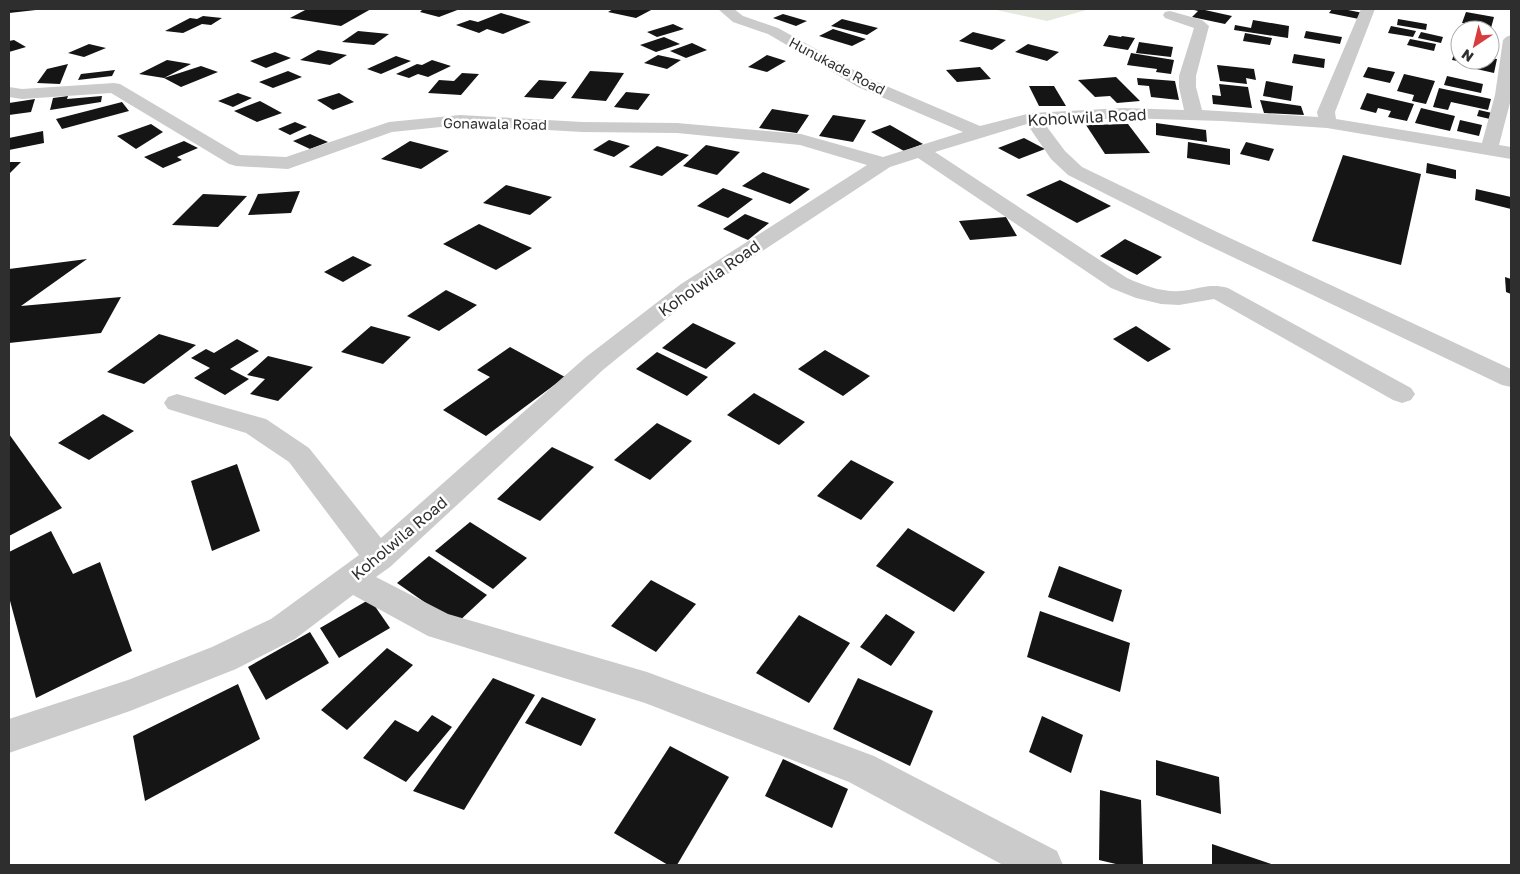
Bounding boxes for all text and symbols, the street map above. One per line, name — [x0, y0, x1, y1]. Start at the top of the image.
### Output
north arrow — [1450, 20, 1500, 70]
street label: Hunukade Road — [786, 33, 888, 98]
text: N — [1458, 46, 1476, 66]
street label: Koholwila Road — [1027, 104, 1147, 130]
street label: Gonawala Road — [443, 114, 547, 133]
street label: Koholwila Road — [654, 236, 764, 320]
street label: Koholwila Road — [347, 492, 451, 584]

